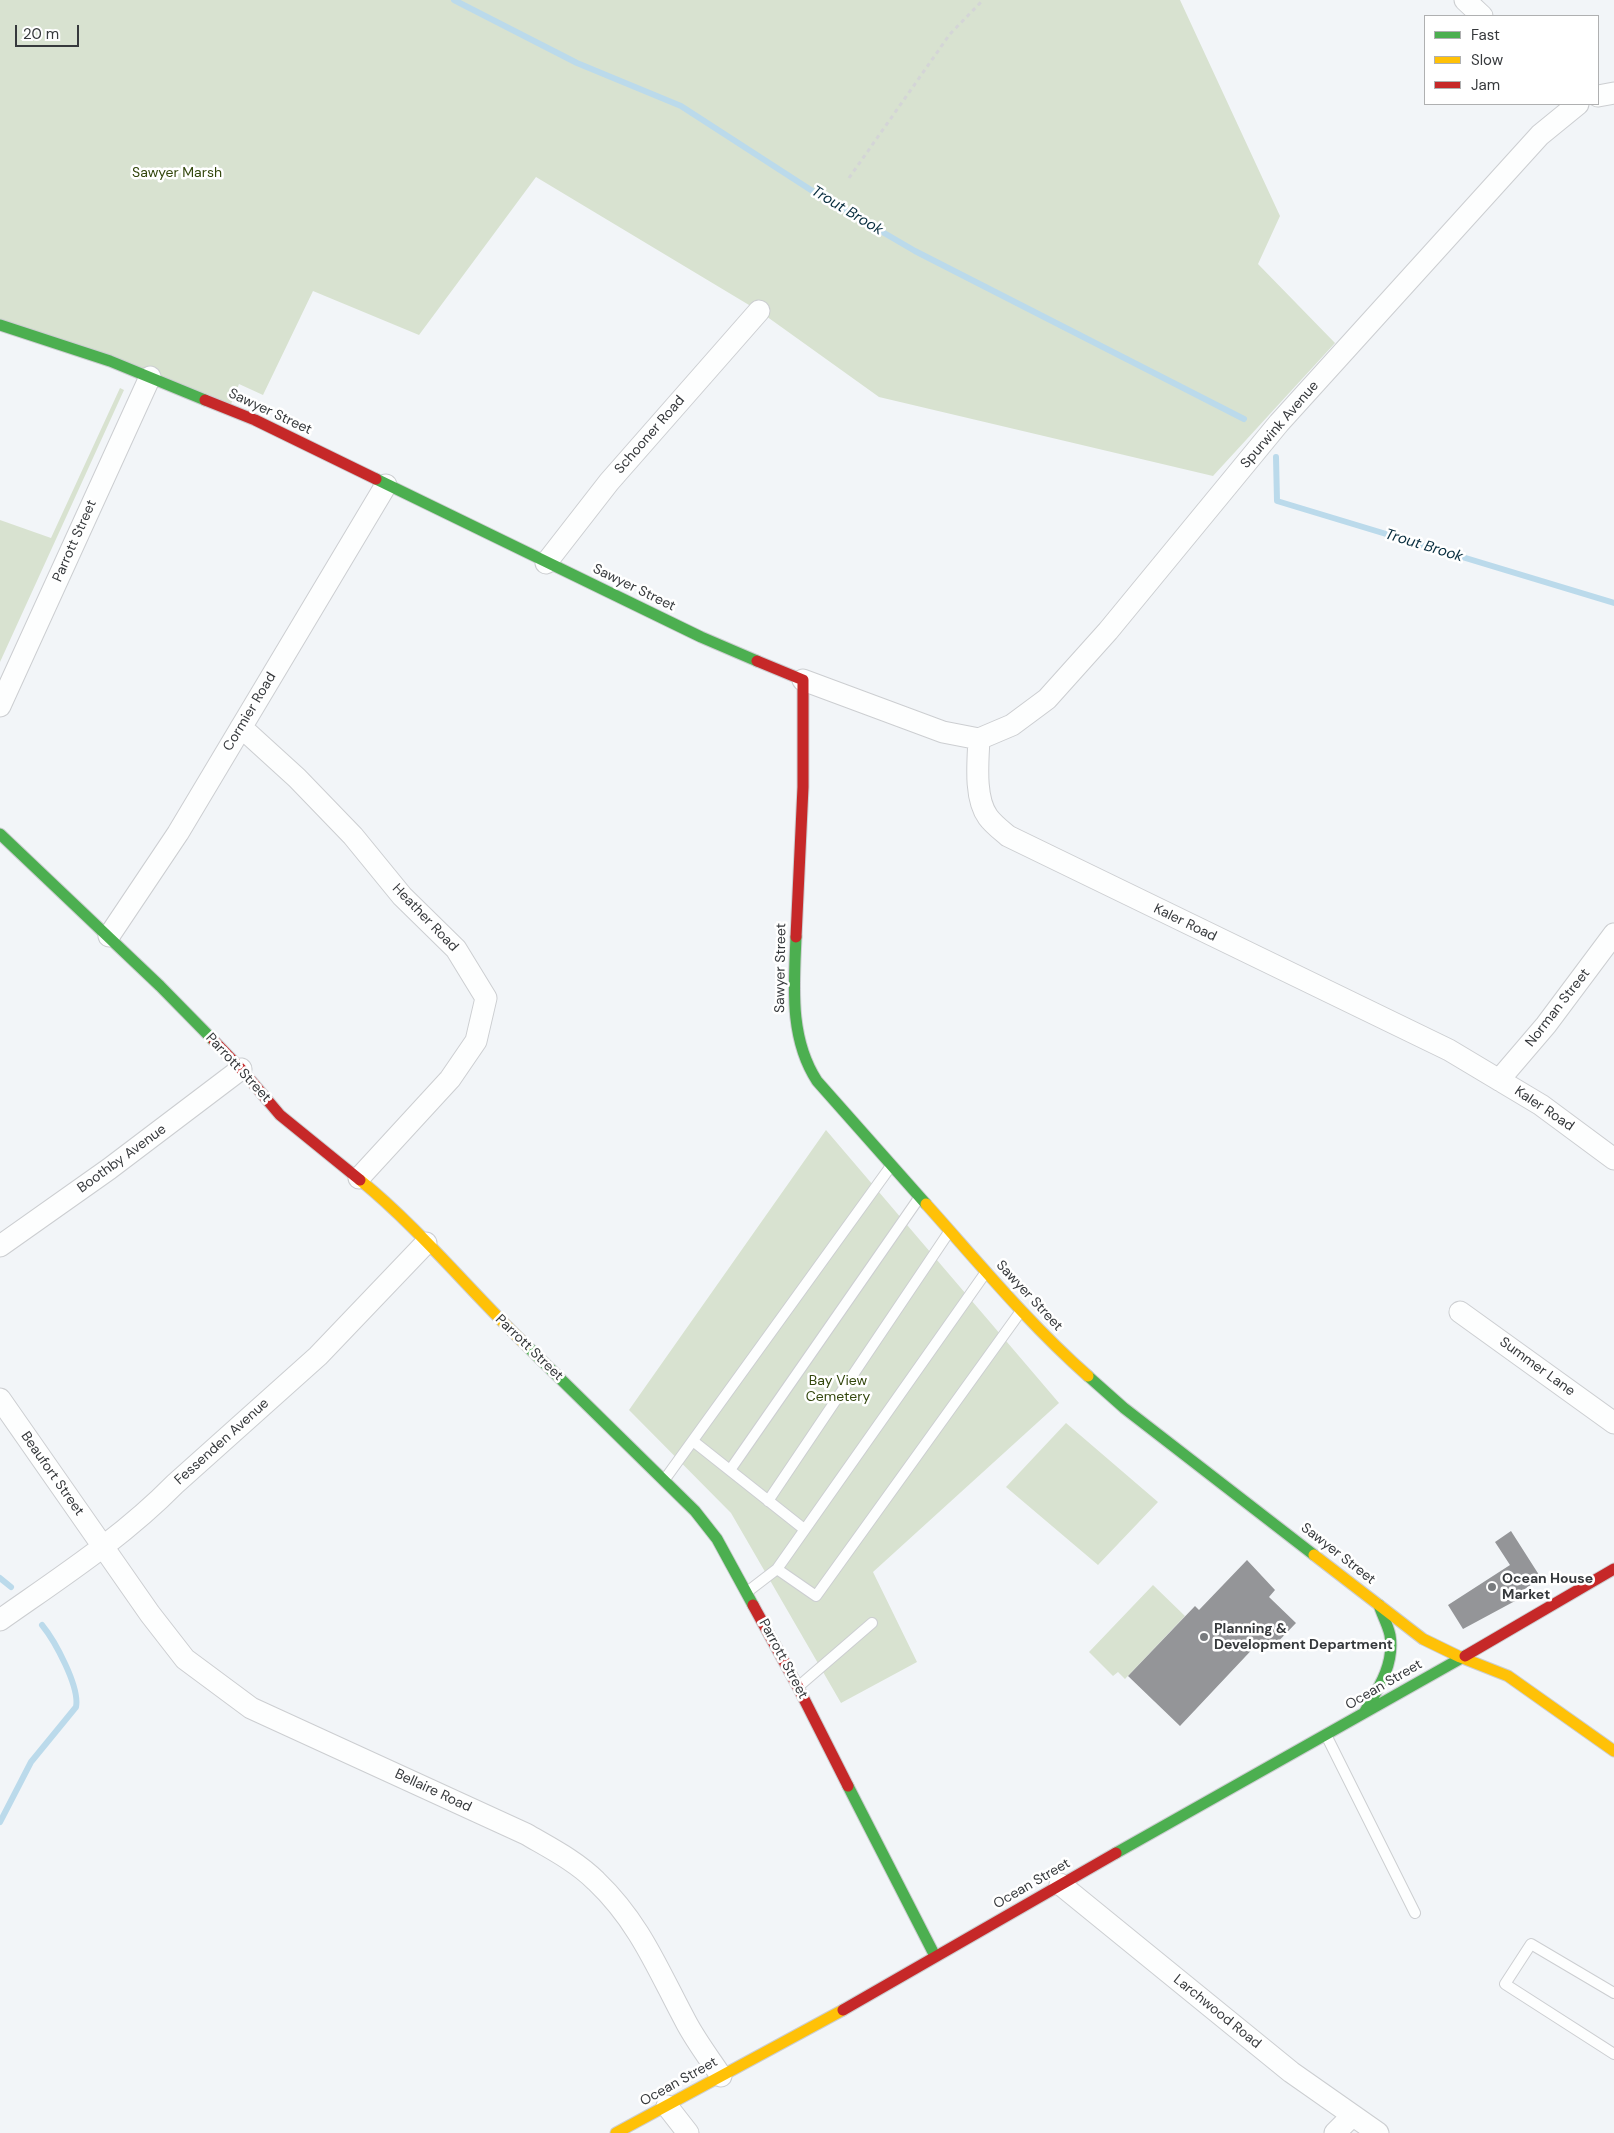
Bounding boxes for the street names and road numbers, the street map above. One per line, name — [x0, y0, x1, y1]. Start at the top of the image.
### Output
street label: Spurwink Avenue — [1237, 378, 1323, 472]
street label: Sawyer Street — [226, 385, 314, 439]
street label: Schooner Road — [611, 392, 689, 478]
street label: Parrott Street — [49, 497, 101, 585]
street label: Sawyer Street — [590, 561, 678, 615]
street label: Cormier Road — [220, 670, 280, 754]
street label: Heather Road — [388, 881, 462, 955]
street label: Kaler Road — [1151, 901, 1219, 945]
street label: Sawyer Street — [772, 923, 790, 1013]
street label: Norman Street — [1522, 966, 1594, 1050]
street label: Parrott Street — [202, 1030, 274, 1106]
street label: Kaler Road — [1511, 1083, 1577, 1135]
street label: Boothby Avenue — [74, 1121, 170, 1197]
street label: Sawyer Street — [992, 1257, 1066, 1335]
street label: Parrott Street — [492, 1311, 566, 1385]
street label: Summer Lane — [1496, 1334, 1578, 1400]
street label: Fessenden Avenue — [171, 1395, 273, 1489]
street label: Beaufort Street — [17, 1429, 87, 1519]
street label: Sawyer Street — [1297, 1520, 1379, 1588]
street label: Parrott Street — [755, 1616, 811, 1702]
street label: Ocean Street — [1343, 1656, 1425, 1714]
street label: Bellaire Road — [392, 1766, 474, 1816]
street label: Ocean Street — [991, 1855, 1073, 1913]
street label: Larchwood Road — [1170, 1971, 1264, 2053]
street label: Ocean Street — [637, 2054, 721, 2110]

